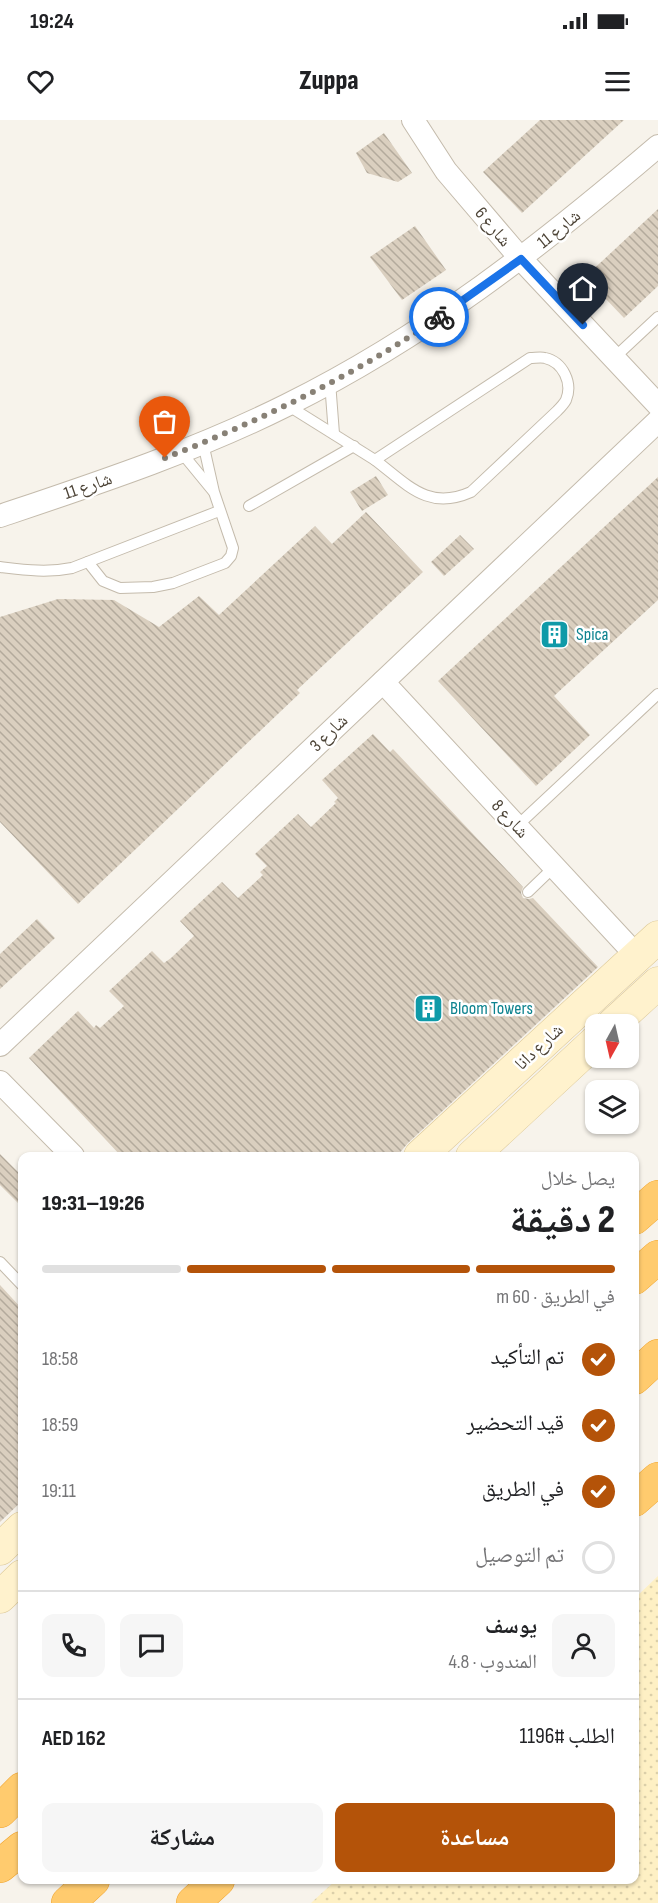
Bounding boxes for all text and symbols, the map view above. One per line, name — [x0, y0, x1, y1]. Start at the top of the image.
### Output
text: 19:24 — [30, 8, 74, 35]
icon: heart — [24, 65, 57, 98]
text: Zuppa — [299, 65, 359, 97]
icon: menu — [601, 65, 634, 98]
street label: شارع 6 — [470, 203, 516, 251]
street label: شارع 11 — [533, 205, 585, 253]
pin — [557, 263, 608, 325]
icon: home — [566, 272, 599, 305]
courier — [409, 287, 469, 347]
icon: bike — [423, 301, 456, 334]
pin — [139, 396, 190, 458]
icon: bag — [148, 405, 181, 438]
street label: شارع 11 — [61, 468, 115, 504]
building icon: Spica — [539, 618, 571, 650]
place label: Spica — [576, 624, 608, 645]
street label: شارع 3 — [306, 710, 352, 756]
street label: شارع 8 — [487, 795, 533, 843]
building icon: Bloom Towers — [413, 992, 445, 1024]
place label: Bloom Towers — [450, 998, 533, 1019]
north arrow — [585, 1014, 639, 1068]
map controls — [585, 1014, 639, 1134]
street label: شارع دانا — [511, 1019, 567, 1075]
button: layers — [585, 1080, 639, 1134]
text: يصل خلال — [541, 1167, 615, 1191]
text: 19:26–19:31 — [42, 1190, 145, 1217]
text: 2 دقيقة — [510, 1197, 615, 1244]
text: في الطريق · 60 m — [496, 1285, 615, 1309]
icon: check — [582, 1343, 615, 1376]
text: تم التأكيد — [490, 1344, 564, 1371]
text: 18:58 — [42, 1347, 78, 1371]
icon: check — [582, 1409, 615, 1442]
text: قيد التحضير — [467, 1410, 564, 1437]
text: 18:59 — [42, 1413, 78, 1437]
icon: check — [582, 1475, 615, 1508]
text: في الطريق — [482, 1476, 564, 1503]
text: 19:11 — [42, 1479, 76, 1503]
text: تم التوصيل — [475, 1542, 564, 1569]
text: يوسف — [485, 1613, 537, 1640]
button: phone — [42, 1614, 105, 1677]
button: chat — [120, 1614, 183, 1677]
button: person — [552, 1614, 615, 1677]
text: المندوب · 4.8 — [448, 1650, 537, 1674]
text: الطلب #1196 — [520, 1723, 615, 1750]
text: AED 162 — [42, 1725, 106, 1752]
button: مشاركة — [42, 1803, 323, 1872]
button: مساعدة — [335, 1803, 615, 1872]

